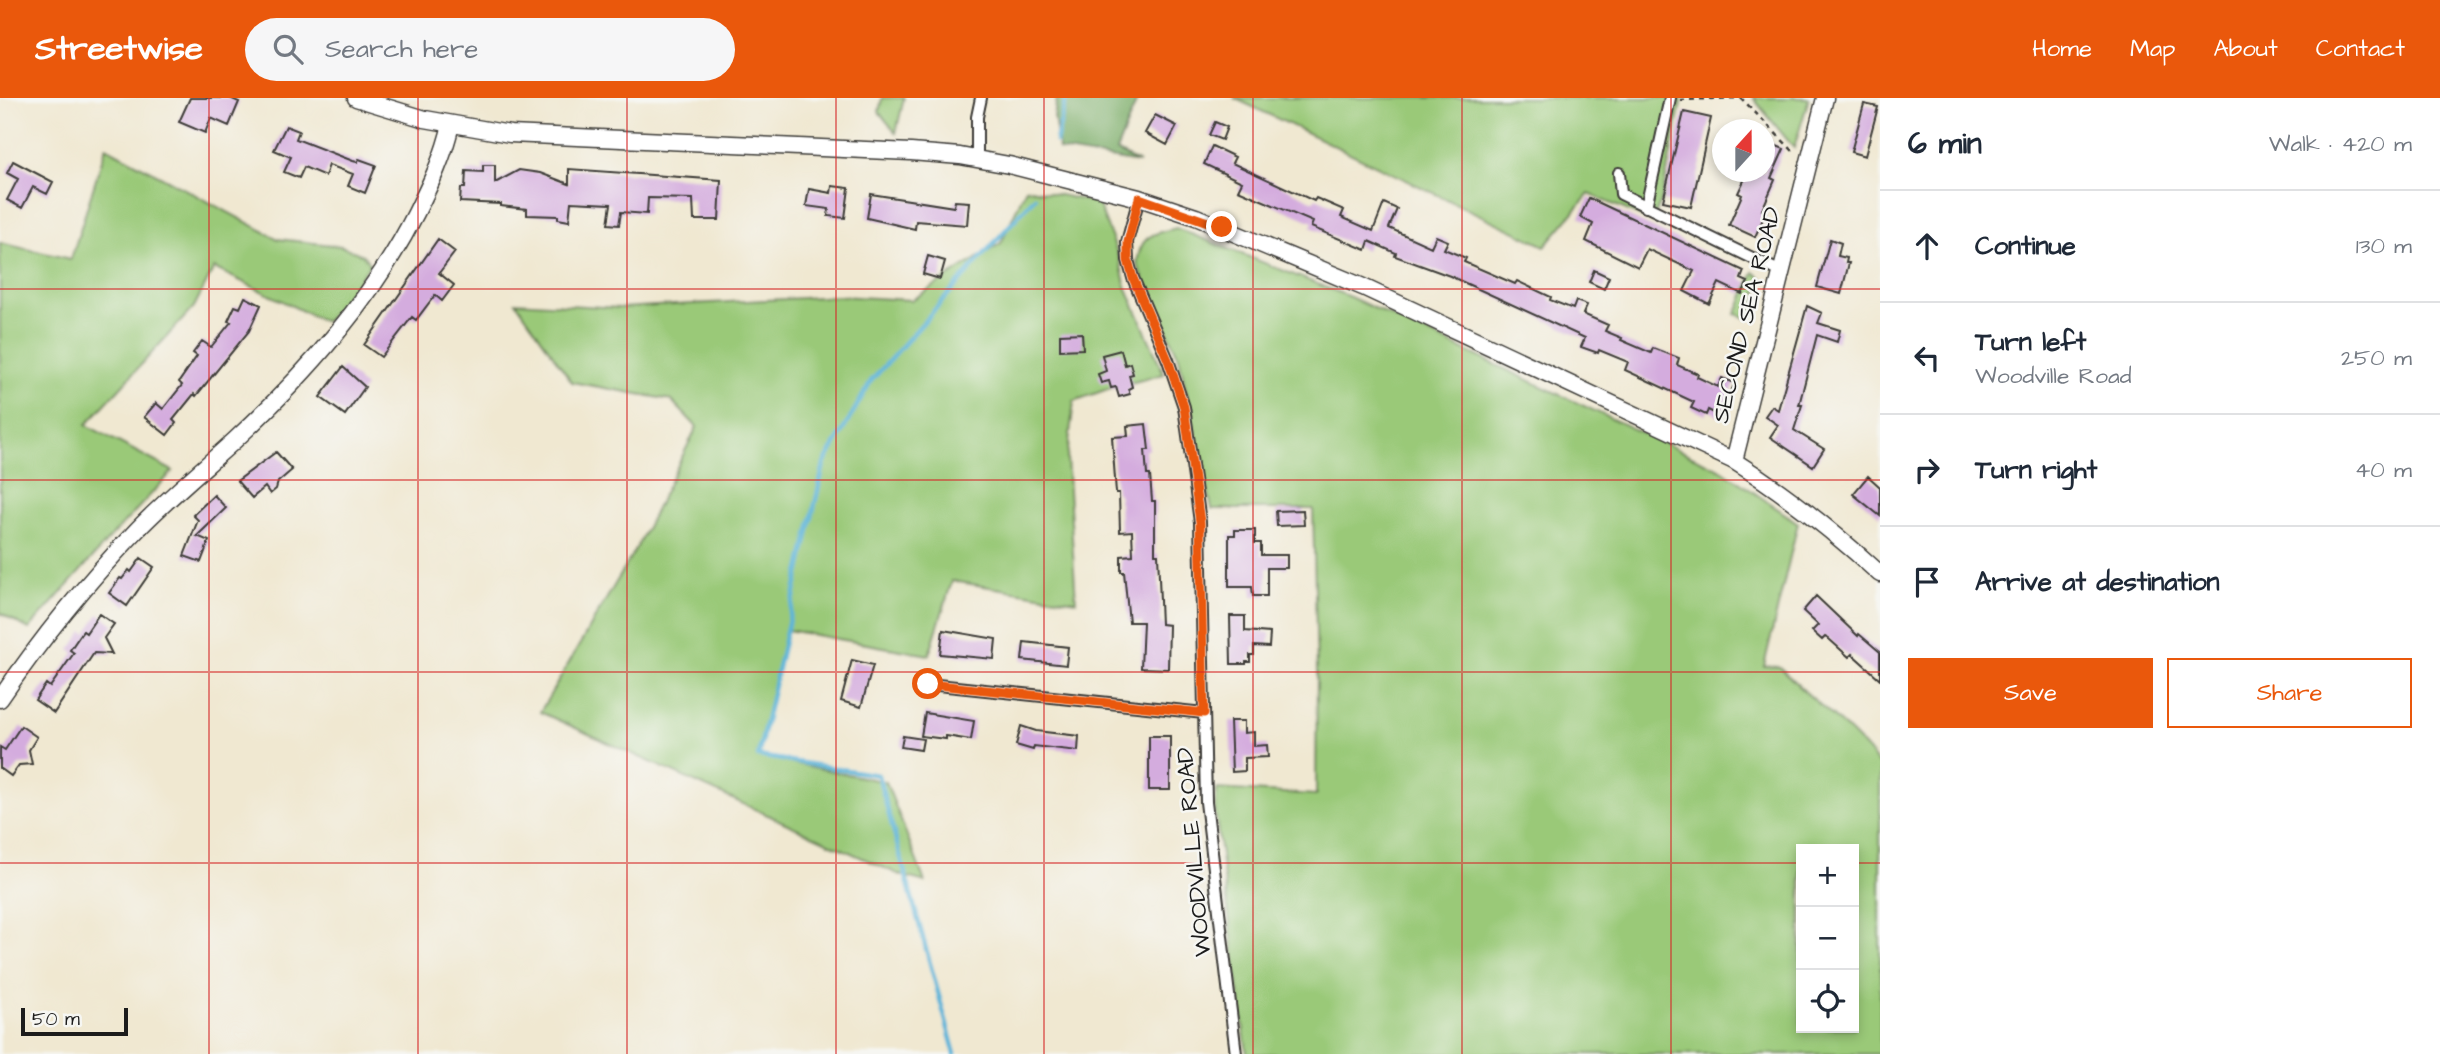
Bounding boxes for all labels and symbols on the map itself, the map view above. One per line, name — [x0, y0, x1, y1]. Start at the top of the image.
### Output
north arrow — [1712, 119, 1775, 182]
street label: SECOND SEA ROAD — [1704, 203, 1790, 427]
route end — [1206, 211, 1237, 242]
route start — [912, 668, 943, 699]
street label: WOODVILLE ROAD — [1168, 746, 1220, 958]
scale bar — [21, 1005, 128, 1037]

